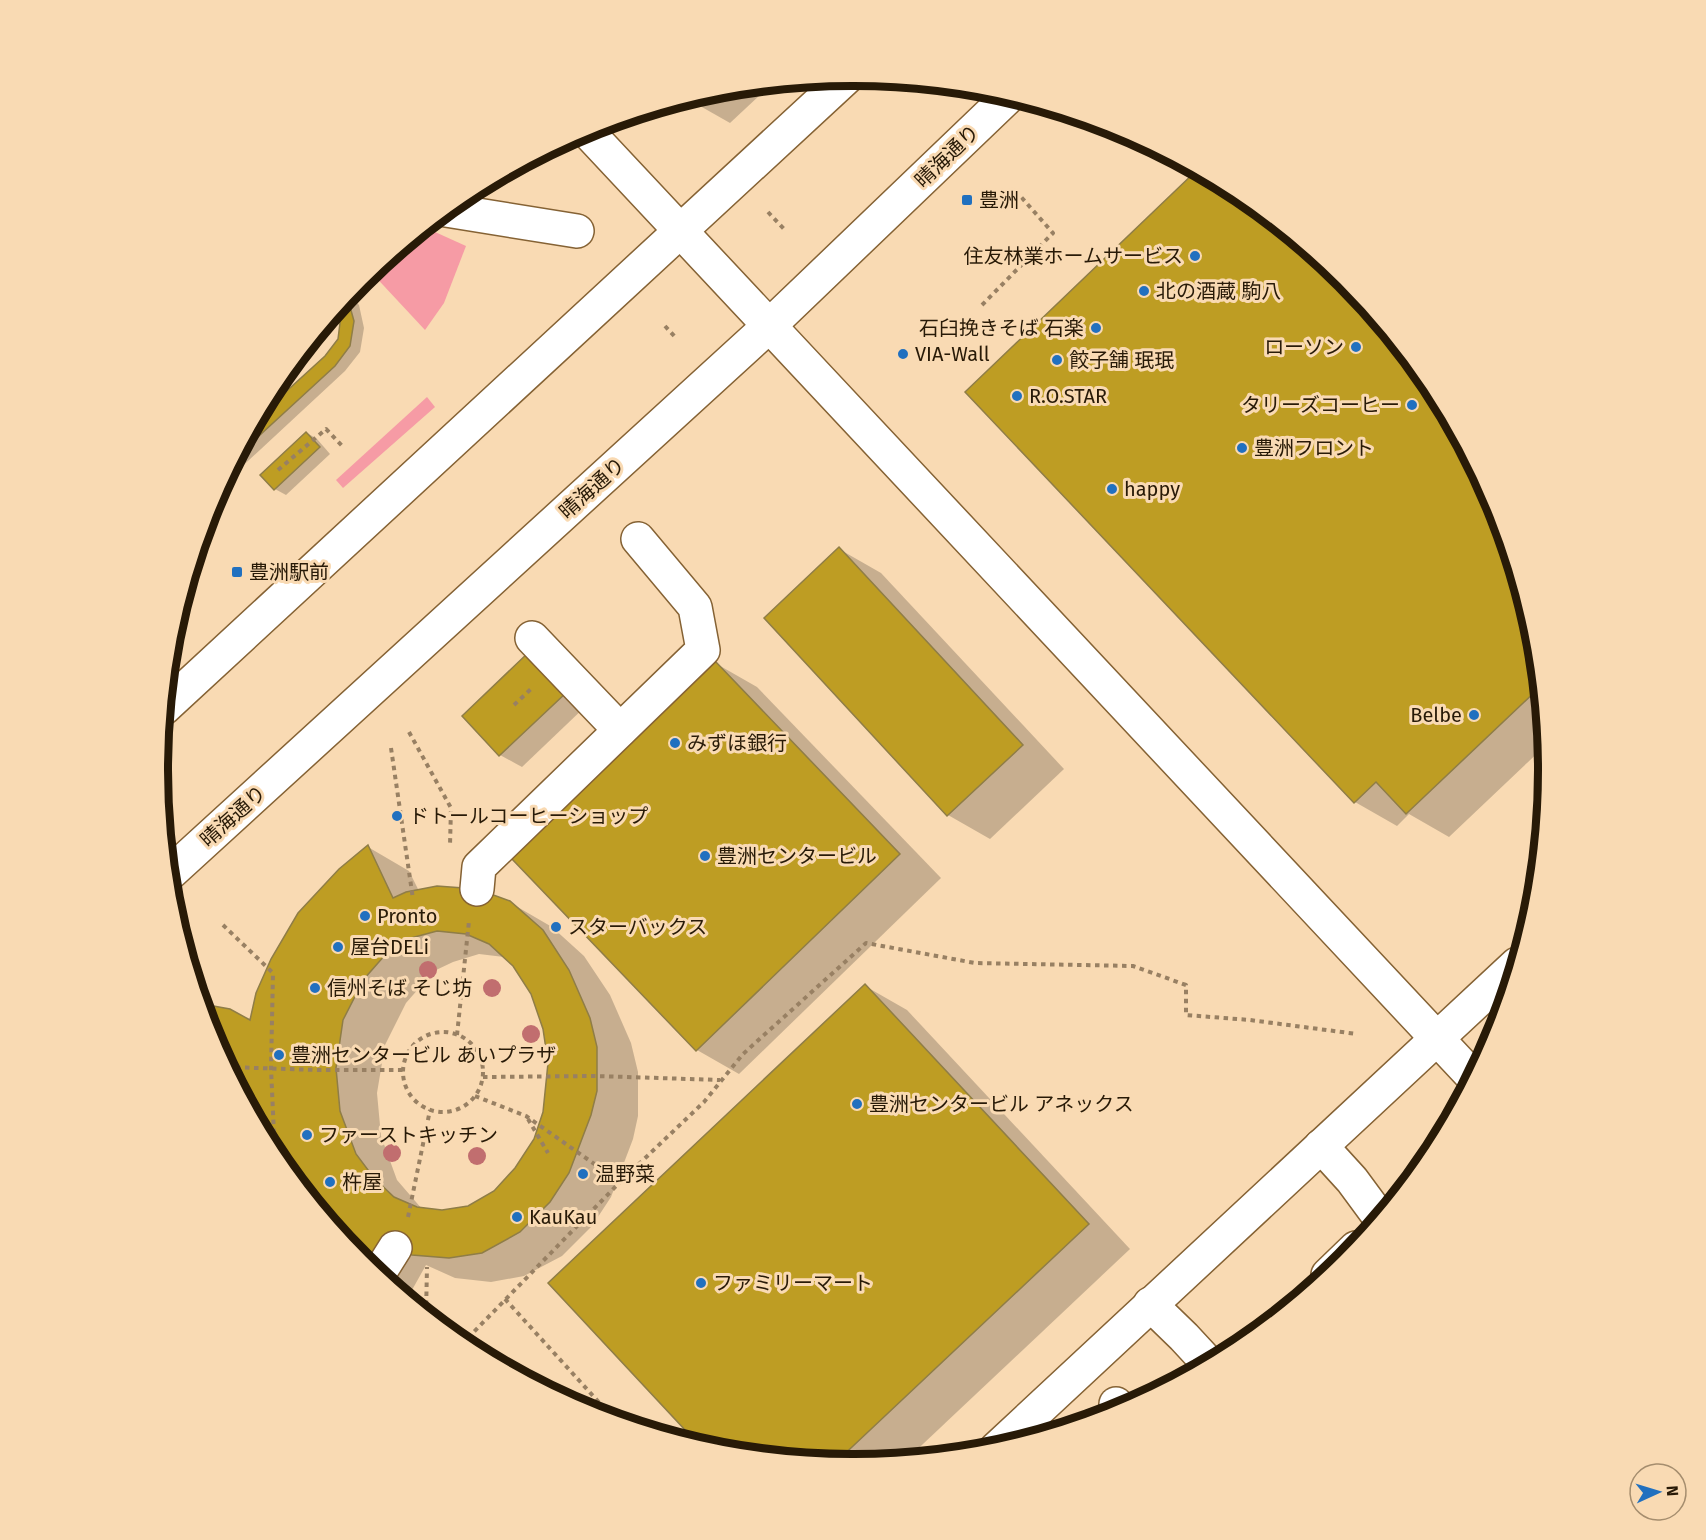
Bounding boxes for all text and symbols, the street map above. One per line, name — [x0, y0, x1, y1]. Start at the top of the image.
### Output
street label: 晴海通り — [910, 120, 984, 192]
place label: 豊洲 — [979, 188, 1019, 212]
marker: 豊洲 — [960, 193, 974, 207]
place label: 住友林業ホームサービス — [964, 244, 1183, 268]
marker: 住友林業ホームサービス — [1188, 249, 1202, 263]
place label: 北の酒蔵 駒八 — [1156, 279, 1281, 303]
marker: 北の酒蔵 駒八 — [1137, 284, 1151, 298]
place label: 石臼挽きそば 石楽 — [919, 316, 1084, 340]
marker: 石臼挽きそば 石楽 — [1089, 321, 1103, 335]
place label: ローソン — [1264, 335, 1344, 359]
marker: ローソン — [1349, 340, 1363, 354]
place label: VIA-Wall — [915, 342, 990, 366]
marker: VIA-Wall — [896, 347, 910, 361]
place label: 餃子舗 珉珉 — [1069, 348, 1174, 372]
marker: 餃子舗 珉珉 — [1050, 353, 1064, 367]
place label: R.O.STAR — [1029, 384, 1107, 408]
marker: R.O.STAR — [1010, 389, 1024, 403]
place label: タリーズコーヒー — [1241, 393, 1400, 417]
marker: タリーズコーヒー — [1405, 398, 1419, 412]
place label: 豊洲フロント — [1254, 436, 1374, 460]
marker: 豊洲フロント — [1235, 441, 1249, 455]
street label: 晴海通り — [554, 452, 630, 524]
place label: happy — [1124, 477, 1180, 501]
marker: happy — [1105, 482, 1119, 496]
place label: 豊洲駅前 — [249, 560, 329, 584]
marker: 豊洲駅前 — [230, 565, 244, 579]
place label: Belbe — [1410, 703, 1462, 727]
marker: Belbe — [1467, 708, 1481, 722]
place label: みずほ銀行 — [687, 731, 787, 755]
marker: みずほ銀行 — [668, 736, 682, 750]
street label: 晴海通り — [195, 780, 271, 852]
place label: ドトールコーヒーショップ — [409, 804, 648, 828]
marker: ドトールコーヒーショップ — [390, 809, 404, 823]
place label: 豊洲センタービル — [717, 844, 877, 868]
marker: 豊洲センタービル — [698, 849, 712, 863]
place label: Pronto — [377, 904, 437, 928]
marker: Pronto — [358, 909, 372, 923]
place label: スターバックス — [568, 915, 707, 939]
marker: スターバックス — [549, 920, 563, 934]
place label: 屋台DELi — [350, 935, 429, 959]
marker: 屋台DELi — [331, 940, 345, 954]
place label: 信州そば そじ坊 — [327, 976, 472, 1000]
marker: 信州そば そじ坊 — [308, 981, 322, 995]
place label: 豊洲センタービル あいプラザ — [291, 1043, 556, 1067]
marker: 豊洲センタービル あいプラザ — [272, 1048, 286, 1062]
place label: 豊洲センタービル アネックス — [869, 1092, 1134, 1116]
marker: 豊洲センタービル アネックス — [850, 1097, 864, 1111]
place label: ファーストキッチン — [319, 1123, 498, 1147]
marker: ファーストキッチン — [300, 1128, 314, 1142]
place label: 温野菜 — [595, 1162, 655, 1186]
marker: 温野菜 — [576, 1167, 590, 1181]
place label: 杵屋 — [342, 1170, 382, 1194]
marker: 杵屋 — [323, 1175, 337, 1189]
place label: KauKau — [529, 1205, 597, 1229]
marker: KauKau — [510, 1210, 524, 1224]
place label: ファミリーマート — [713, 1271, 873, 1295]
marker: ファミリーマート — [694, 1276, 708, 1290]
north arrow — [1628, 1462, 1688, 1522]
text: N — [1663, 1485, 1682, 1497]

